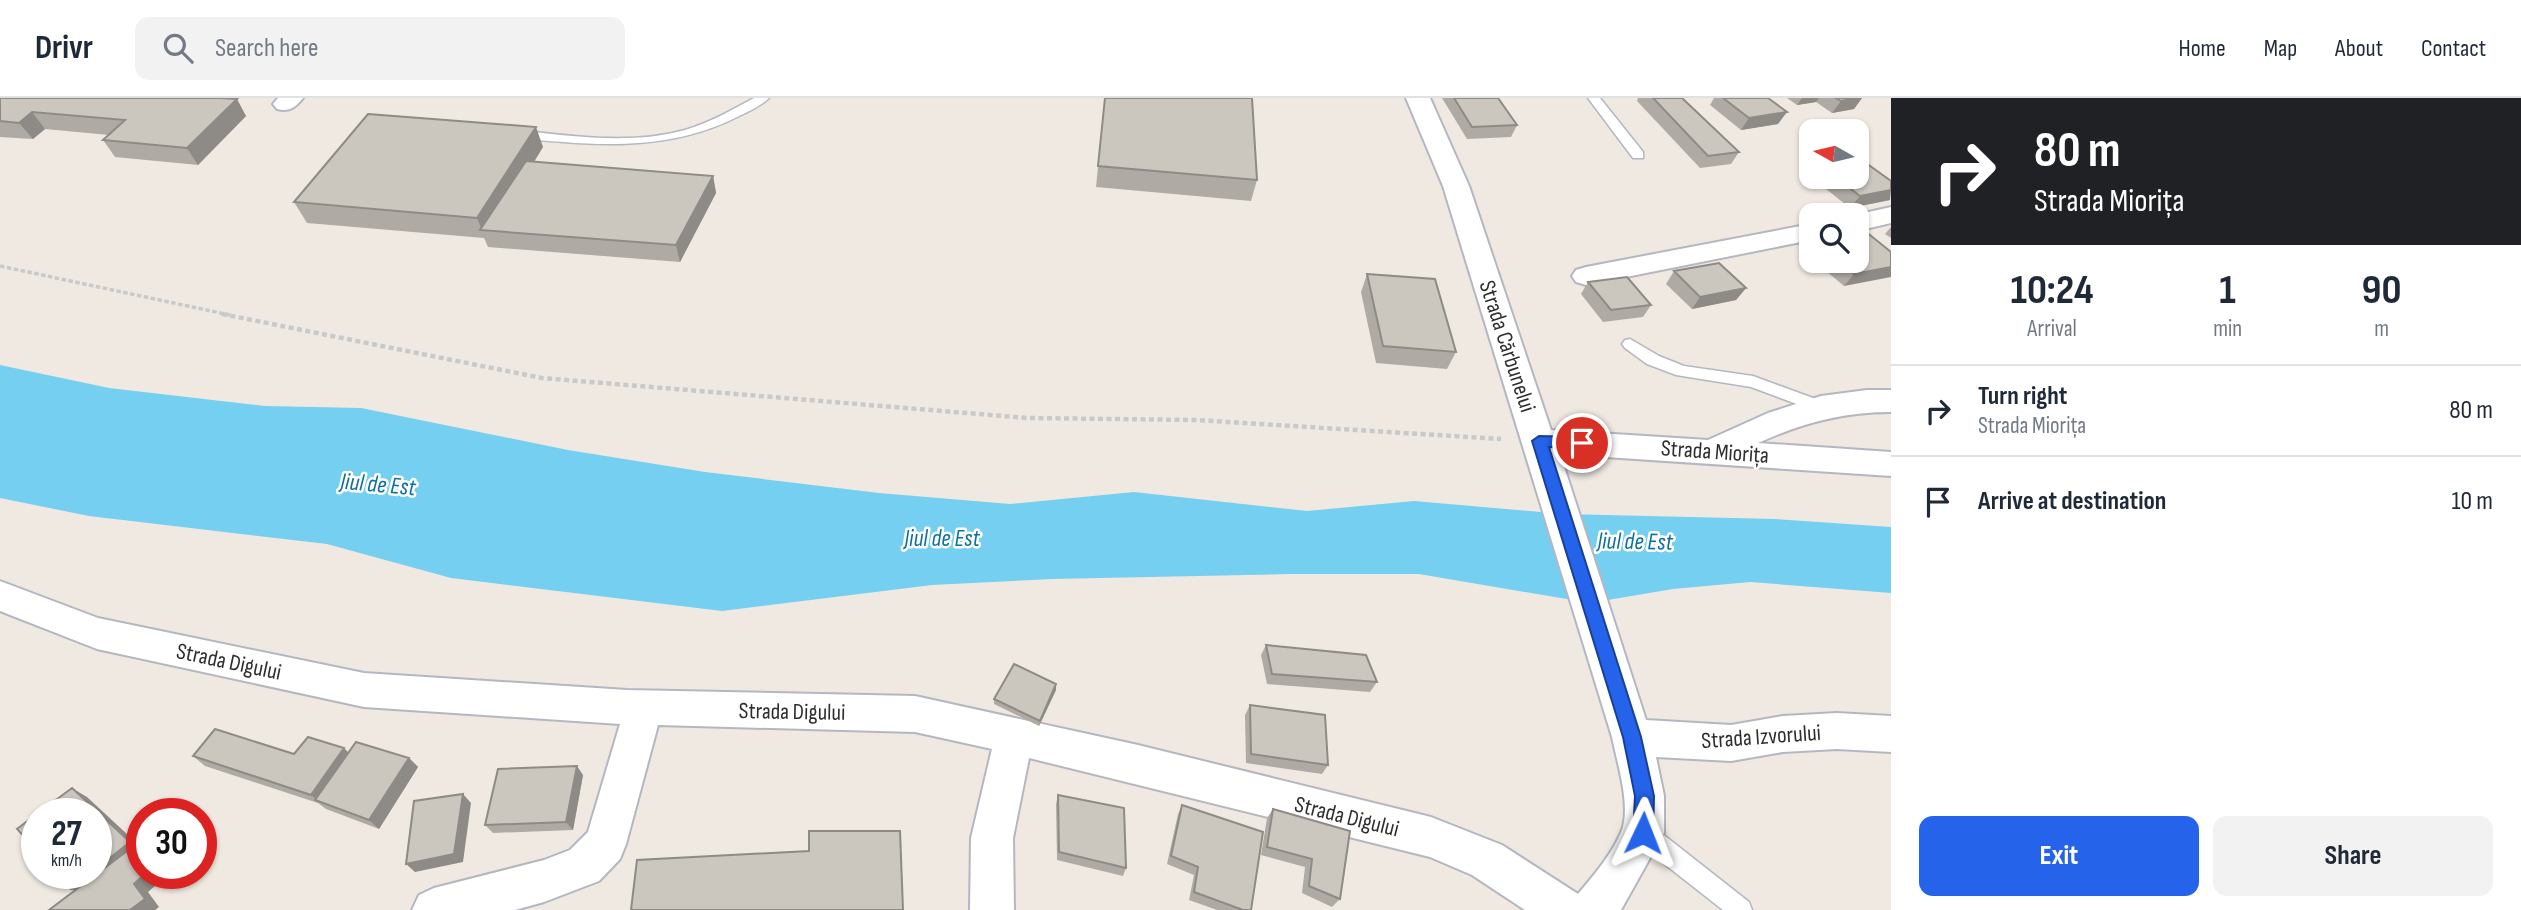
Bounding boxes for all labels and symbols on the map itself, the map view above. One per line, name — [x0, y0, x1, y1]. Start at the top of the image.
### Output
north arrow — [1799, 119, 1869, 189]
street label: Strada Cărbunelui — [1473, 277, 1541, 416]
pin — [1552, 413, 1612, 473]
street label: Strada Miorița — [1660, 434, 1770, 470]
water label: Jiul de Est — [337, 467, 418, 502]
water label: Jiul de Est — [902, 524, 981, 553]
water label: Jiul de Est — [1595, 526, 1674, 557]
street label: Strada Digului — [174, 637, 284, 687]
street label: Strada Digului — [738, 697, 846, 727]
street label: Strada Izvorului — [1700, 719, 1822, 755]
street label: Strada Digului — [1292, 790, 1402, 843]
position arrow — [1606, 796, 1680, 870]
speed limit sign: 30 — [126, 798, 217, 889]

